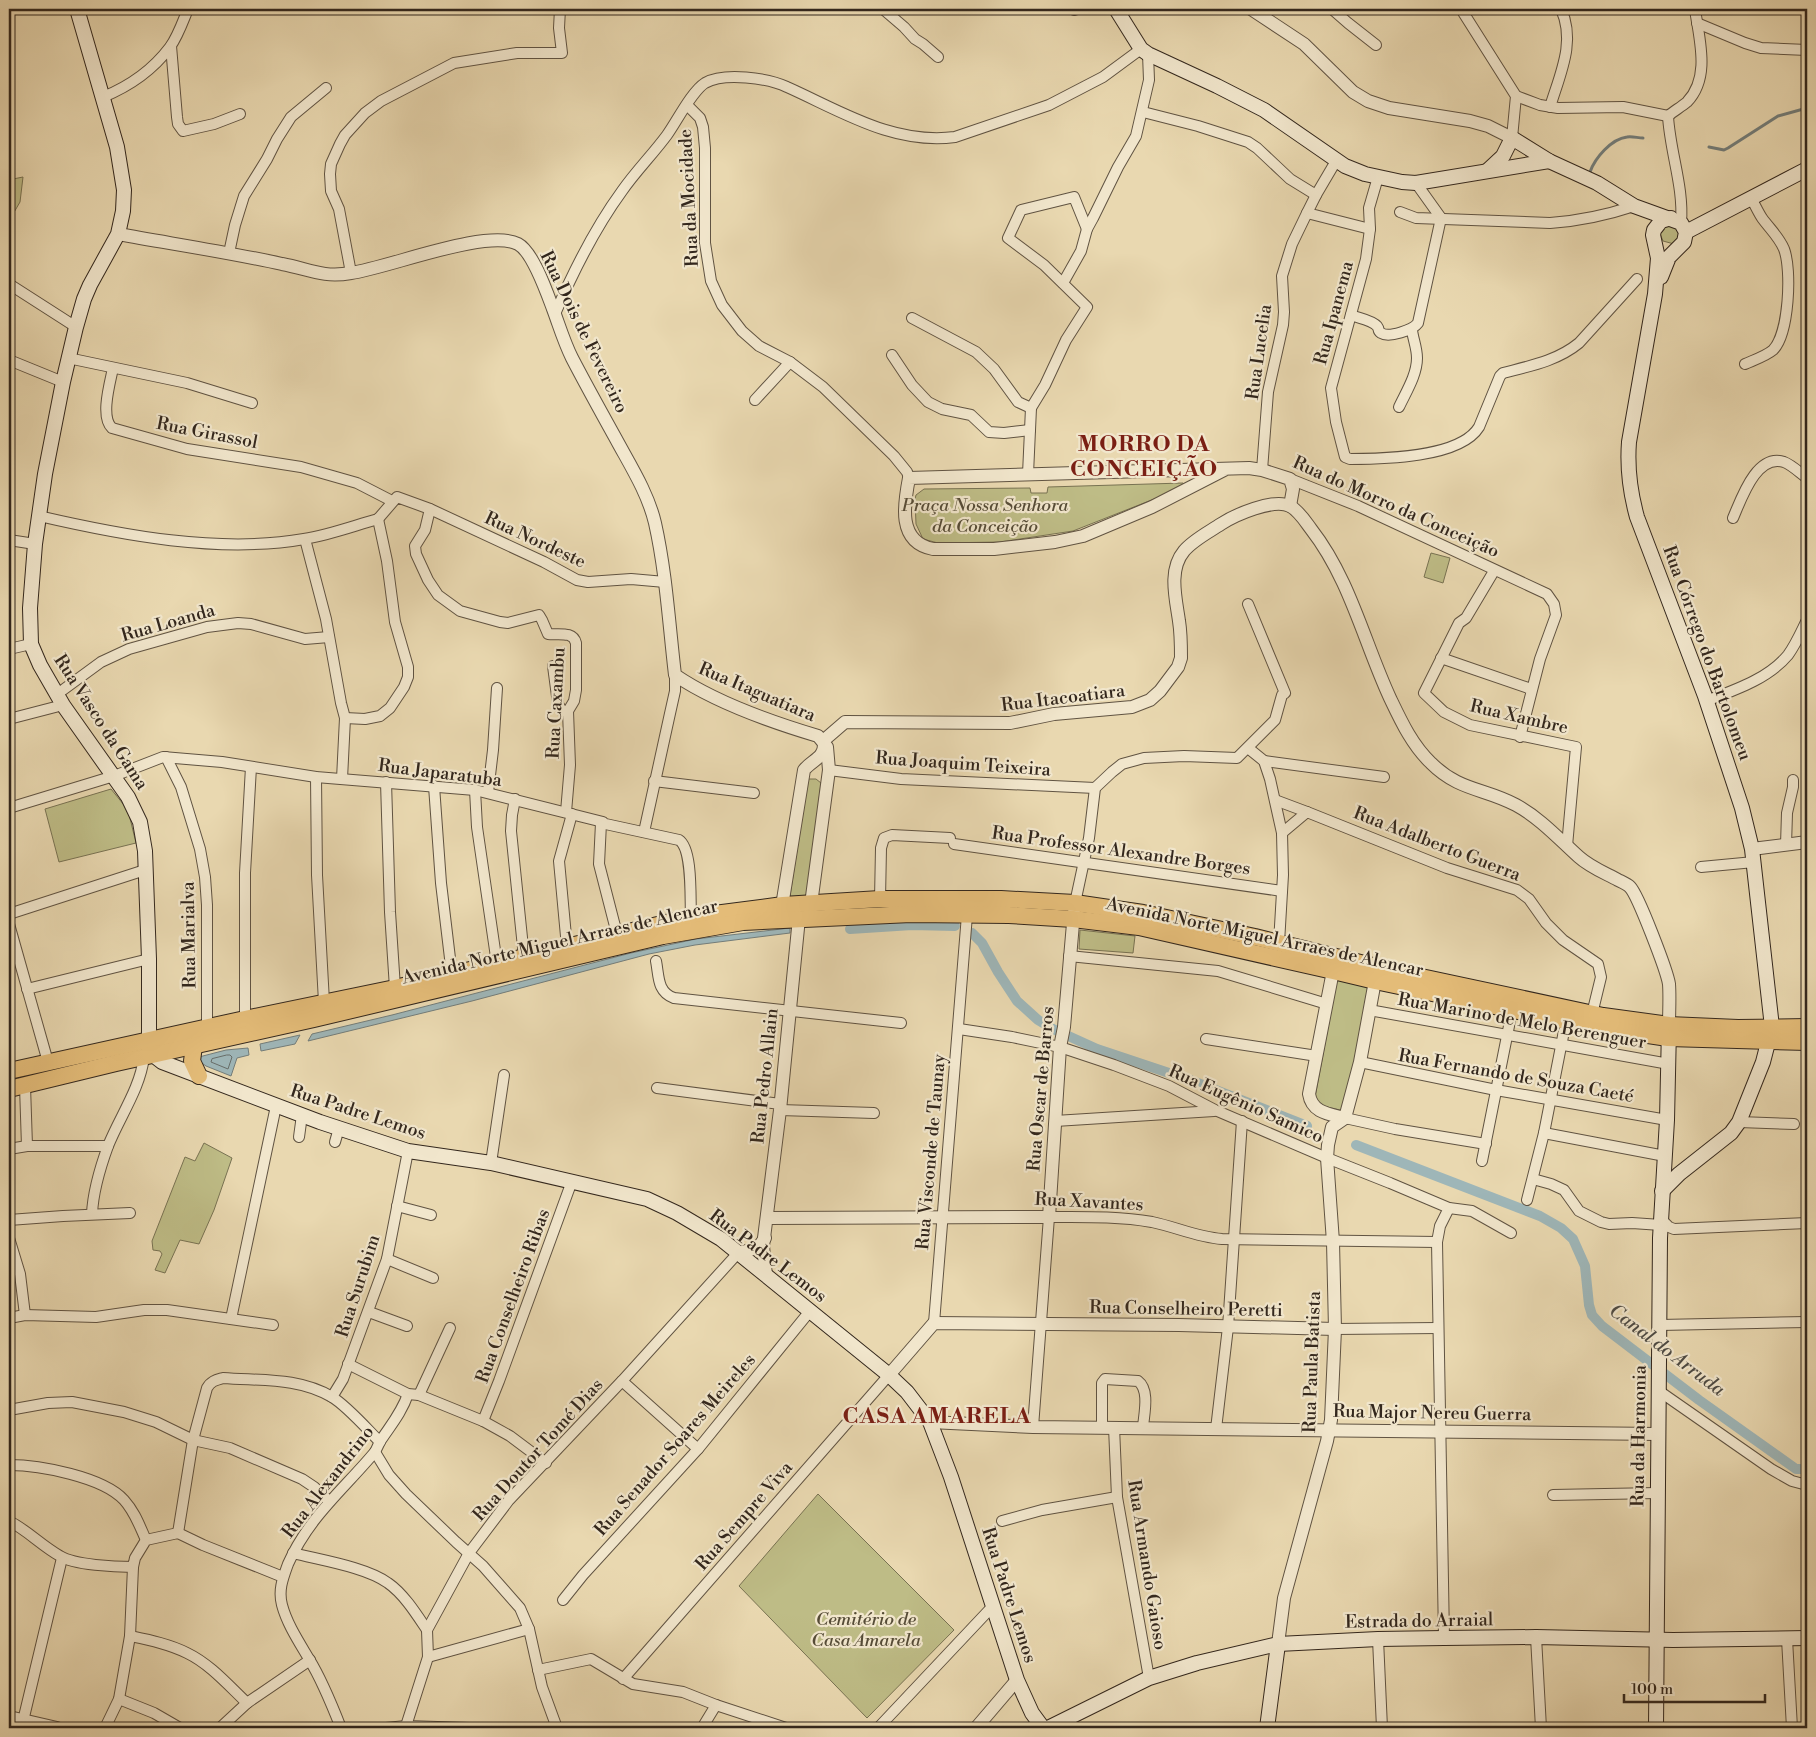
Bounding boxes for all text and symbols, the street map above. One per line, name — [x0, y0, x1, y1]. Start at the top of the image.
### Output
street label: Rua da Mocidade — [674, 128, 704, 268]
street label: Rua Dois de Fevereiro — [535, 247, 633, 417]
street label: Rua Ipanema — [1309, 258, 1359, 367]
street label: Rua Lucelia — [1241, 302, 1277, 401]
street label: Rua Girassol — [154, 412, 260, 454]
district label: MORRO DA CONCEIÇÃO — [1070, 431, 1218, 483]
street label: Rua do Morro da Conceição — [1289, 451, 1503, 563]
park label: Praça Nossa Senhora da Conceição — [901, 494, 1069, 538]
street label: Rua Nordeste — [481, 507, 589, 573]
street label: Rua Córrego do Bartolomeu — [1657, 542, 1757, 764]
street label: Rua Loanda — [118, 598, 219, 647]
street label: Rua Caxambu — [542, 646, 570, 759]
street label: Rua Vasco da Gama — [49, 650, 154, 795]
street label: Rua Itaguatiara — [695, 657, 820, 727]
street label: Rua Itacoatiara — [1000, 679, 1127, 717]
street label: Rua Xambre — [1468, 695, 1570, 739]
street label: Rua Joaquim Teixeira — [874, 746, 1052, 782]
street label: Rua Japaratuba — [377, 754, 504, 792]
street label: Rua Adalberto Guerra — [1350, 801, 1525, 887]
street label: Rua Professor Alexandre Borges — [990, 821, 1252, 881]
street label: Rua Marialva — [177, 880, 201, 989]
street label: Avenida Norte Miguel Arraes de Alencar — [1103, 892, 1426, 982]
street label: Avenida Norte Miguel Arraes de Alencar — [399, 894, 720, 990]
street label: Rua Marino de Melo Berenguer — [1396, 988, 1648, 1054]
street label: Rua Oscar de Barros — [1022, 1005, 1060, 1173]
street label: Rua Pedro Allain — [746, 1007, 784, 1145]
street label: Rua Fernando de Souza Caeté — [1396, 1044, 1636, 1108]
street label: Rua Visconde de Taunay — [911, 1053, 951, 1251]
street label: Rua Eugênio Samico — [1165, 1059, 1327, 1149]
street label: Rua Padre Lemos — [287, 1079, 429, 1145]
street label: Rua Xavantes — [1034, 1188, 1144, 1216]
street label: Rua Padre Lemos — [705, 1204, 831, 1308]
street label: Rua Conselheiro Ribas — [471, 1206, 555, 1386]
street label: Rua Surubim — [331, 1232, 385, 1340]
street label: Rua Paula Batista — [1298, 1290, 1326, 1433]
street label: Rua Conselheiro Peretti — [1089, 1296, 1283, 1322]
water label: Canal do Arruda — [1604, 1299, 1730, 1402]
street label: Rua Senador Soares Meireles — [589, 1349, 761, 1541]
street label: Rua da Harmonia — [1626, 1364, 1652, 1507]
street label: Rua Doutor Tomé Dias — [468, 1374, 608, 1526]
street label: Rua Major Nereu Guerra — [1333, 1400, 1532, 1426]
district label: CASA AMARELA — [843, 1403, 1032, 1430]
street label: Rua Alexandrino — [277, 1421, 379, 1543]
street label: Rua Sempre Viva — [690, 1456, 798, 1575]
street label: Rua Armando Gaioso — [1122, 1478, 1172, 1652]
street label: Rua Padre Lemos — [976, 1524, 1042, 1666]
park label: Cemitério de Casa Amarela — [811, 1608, 922, 1652]
street label: Estrada do Arraial — [1345, 1608, 1494, 1634]
scale bar — [1624, 1672, 1765, 1704]
text: 100 m — [1631, 1680, 1673, 1699]

